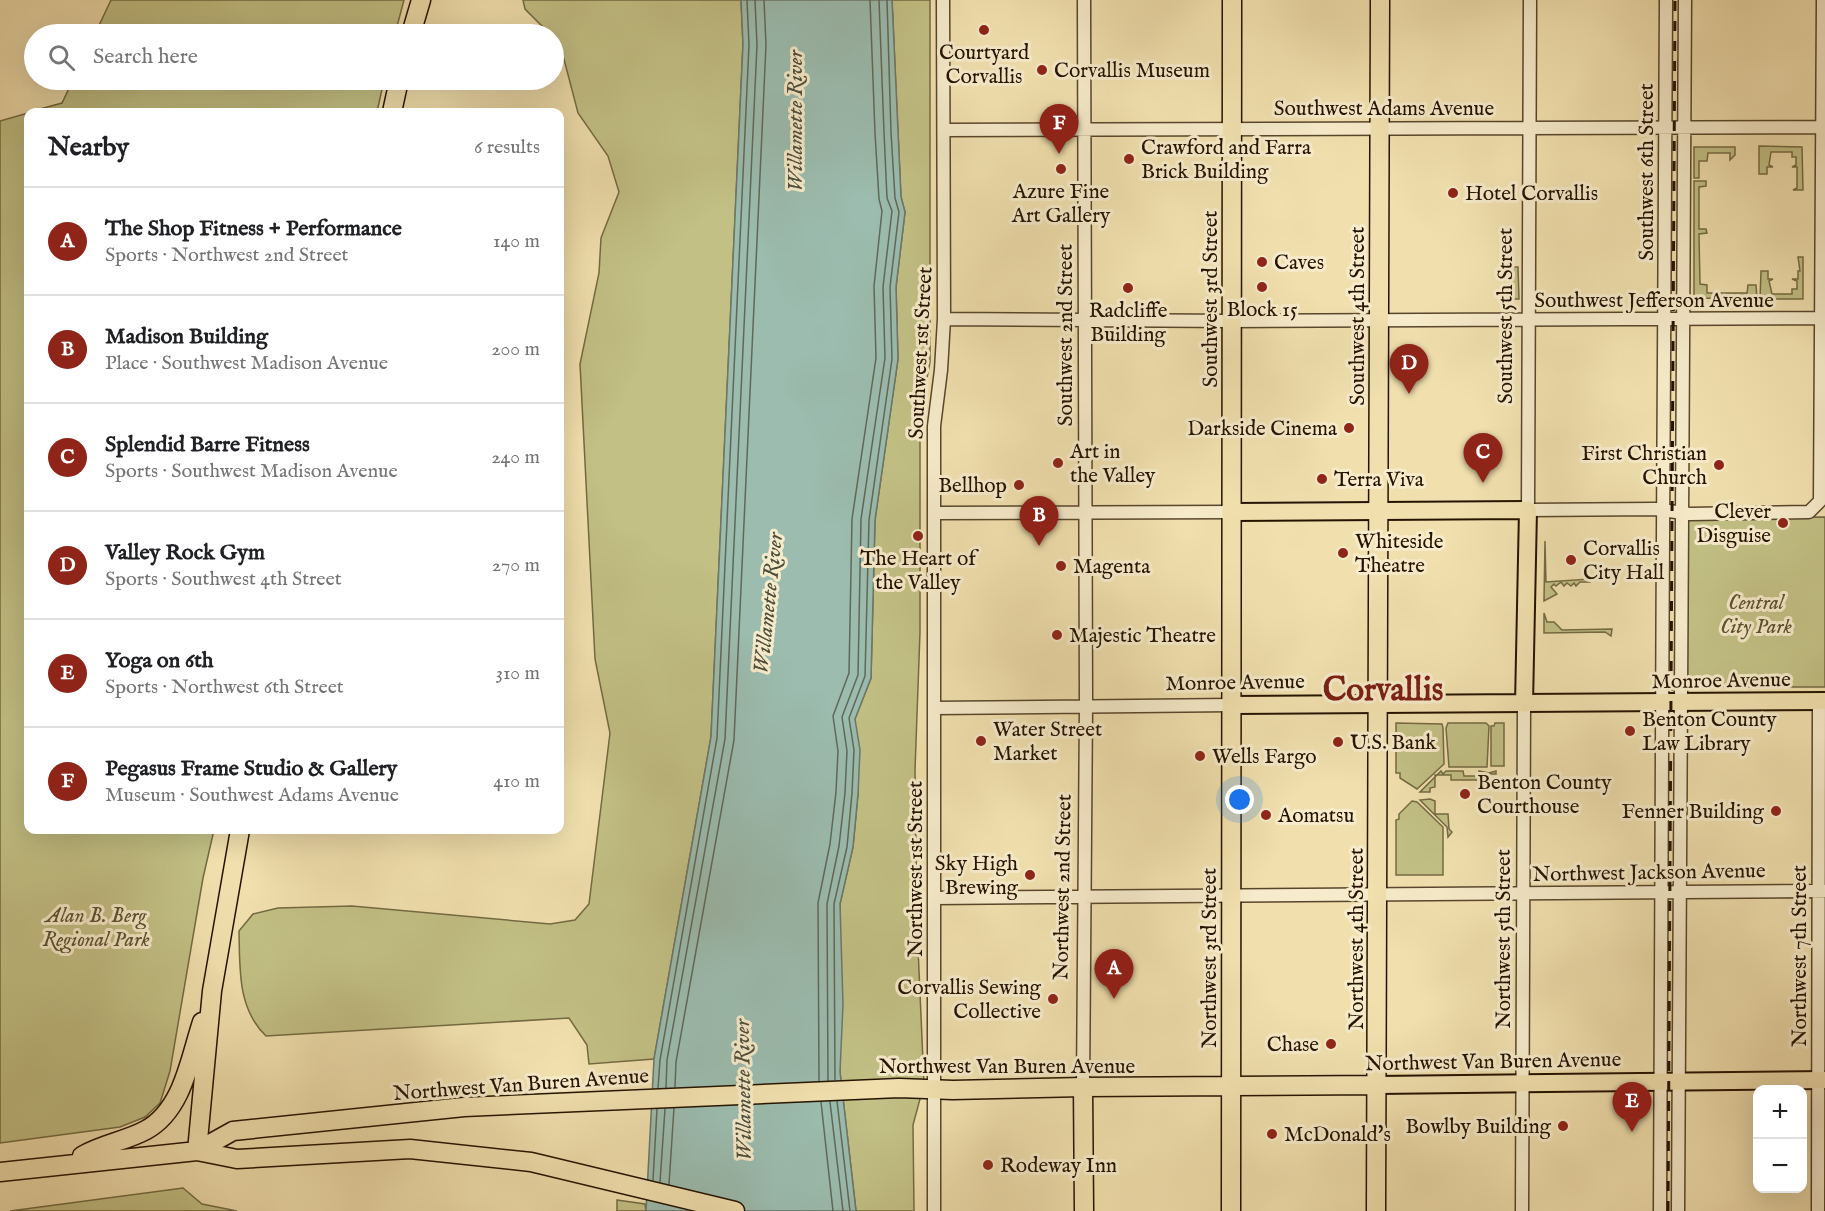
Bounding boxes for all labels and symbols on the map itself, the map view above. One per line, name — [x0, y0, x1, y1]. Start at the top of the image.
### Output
marker: Courtyard Corvallis — [977, 23, 991, 37]
place label: Courtyard Corvallis — [939, 40, 1030, 91]
water label: Willamette River — [782, 49, 810, 192]
place label: Corvallis Museum — [1054, 58, 1210, 85]
marker: Corvallis Museum — [1035, 63, 1049, 77]
street label: Southwest 6th Street — [1634, 83, 1661, 261]
street label: Southwest Adams Avenue — [1274, 96, 1495, 123]
pin: F — [1040, 104, 1078, 154]
place label: Crawford and Farra Brick Building — [1141, 135, 1312, 186]
marker: Crawford and Farra Brick Building — [1122, 152, 1136, 166]
marker: Azure Fine Art Gallery — [1054, 162, 1068, 176]
place label: Azure Fine Art Gallery — [1011, 179, 1111, 230]
place label: Hotel Corvallis — [1465, 181, 1598, 208]
marker: Hotel Corvallis — [1446, 186, 1460, 200]
street label: Southwest 3rd Street — [1198, 211, 1225, 387]
street label: Southwest 4th Street — [1345, 227, 1372, 405]
street label: Southwest 5th Street — [1493, 228, 1520, 404]
street label: Southwest 2nd Street — [1053, 244, 1080, 426]
place label: Caves — [1274, 250, 1324, 277]
marker: Caves — [1255, 255, 1269, 269]
street label: Southwest 1st Street — [903, 266, 939, 440]
marker: Block 15 — [1255, 280, 1269, 294]
marker: Radcliffe Building — [1121, 281, 1135, 295]
street label: Southwest Jefferson Avenue — [1534, 288, 1774, 315]
place label: Block 15 — [1226, 297, 1298, 324]
place label: Radcliffe Building — [1089, 298, 1168, 349]
pin: D — [1390, 344, 1428, 394]
place label: Darkside Cinema — [1187, 416, 1338, 443]
marker: Darkside Cinema — [1342, 421, 1356, 435]
pin: C — [1464, 434, 1502, 483]
place label: Art in the Valley — [1069, 439, 1156, 490]
place label: First Christian Church — [1581, 441, 1707, 492]
marker: Art in the Valley — [1051, 456, 1065, 470]
marker: First Christian Church — [1712, 458, 1726, 472]
place label: Terra Viva — [1334, 467, 1425, 494]
marker: Terra Viva — [1315, 472, 1329, 486]
place label: Bellhop — [938, 473, 1007, 500]
marker: Bellhop — [1012, 478, 1026, 492]
pin: B — [1020, 496, 1058, 546]
place label: Clever Disguise — [1696, 499, 1771, 550]
marker: Clever Disguise — [1776, 516, 1790, 530]
marker: The Heart of the Valley — [911, 529, 925, 543]
place label: Whiteside Theatre — [1355, 529, 1444, 580]
water label: Willamette River — [748, 530, 790, 675]
place label: Corvallis City Hall — [1583, 536, 1664, 587]
place label: The Heart of the Valley — [860, 546, 979, 597]
marker: Whiteside Theatre — [1336, 546, 1350, 560]
marker: Corvallis City Hall — [1564, 553, 1578, 567]
place label: Magenta — [1073, 554, 1151, 581]
marker: Magenta — [1054, 559, 1068, 573]
park label: Central City Park — [1720, 590, 1792, 641]
place label: Majestic Theatre — [1069, 623, 1216, 650]
marker: Majestic Theatre — [1050, 628, 1064, 642]
street label: Monroe Avenue — [1651, 667, 1791, 696]
street label: Monroe Avenue — [1165, 669, 1305, 698]
district label: Corvallis — [1323, 670, 1443, 712]
place label: Benton County Law Library — [1642, 707, 1777, 758]
place label: Water Street Market — [993, 717, 1102, 768]
marker: Benton County Law Library — [1623, 724, 1637, 738]
place label: U.S. Bank — [1350, 730, 1437, 757]
marker: Water Street Market — [974, 734, 988, 748]
marker: U.S. Bank — [1331, 735, 1345, 749]
place label: Wells Fargo — [1212, 744, 1317, 771]
marker: Wells Fargo — [1193, 749, 1207, 763]
place label: Benton County Courthouse — [1477, 770, 1612, 821]
street label: Northwest 1st Street — [903, 781, 930, 957]
your location — [1225, 785, 1254, 814]
marker: Benton County Courthouse — [1458, 787, 1472, 801]
street label: Northwest 2nd Street — [1048, 794, 1079, 980]
place label: Fenner Building — [1621, 799, 1765, 826]
place label: Aomatsu — [1277, 803, 1354, 830]
marker: Fenner Building — [1769, 804, 1783, 818]
marker: Aomatsu — [1259, 808, 1273, 822]
street label: Northwest 4th Street — [1344, 848, 1371, 1030]
street label: Northwest 5th Street — [1491, 849, 1518, 1029]
place label: Sky High Brewing — [935, 851, 1019, 902]
street label: Northwest Jackson Avenue — [1532, 858, 1766, 889]
street label: Northwest 7th Street — [1787, 865, 1814, 1047]
marker: Sky High Brewing — [1023, 868, 1037, 882]
street label: Northwest 3rd Street — [1197, 868, 1224, 1048]
park label: Alan B. Berg Regional Park — [42, 903, 150, 954]
pin: A — [1094, 950, 1134, 999]
place label: Corvallis Sewing Collective — [897, 975, 1042, 1026]
marker: Corvallis Sewing Collective — [1046, 992, 1060, 1006]
water label: Willamette River — [729, 1017, 759, 1161]
place label: Chase — [1267, 1032, 1319, 1059]
marker: Chase — [1324, 1037, 1338, 1051]
street label: Northwest Van Buren Avenue — [1365, 1047, 1622, 1078]
street label: Northwest Van Buren Avenue — [879, 1054, 1136, 1081]
street label: Northwest Van Buren Avenue — [392, 1063, 650, 1108]
pin: E — [1612, 1082, 1652, 1132]
place label: Bowlby Building — [1405, 1114, 1552, 1141]
marker: Bowlby Building — [1556, 1119, 1570, 1133]
place label: McDonald's — [1284, 1122, 1391, 1149]
marker: McDonald's — [1265, 1127, 1279, 1141]
place label: Rodeway Inn — [1000, 1153, 1117, 1180]
marker: Rodeway Inn — [981, 1158, 995, 1172]

